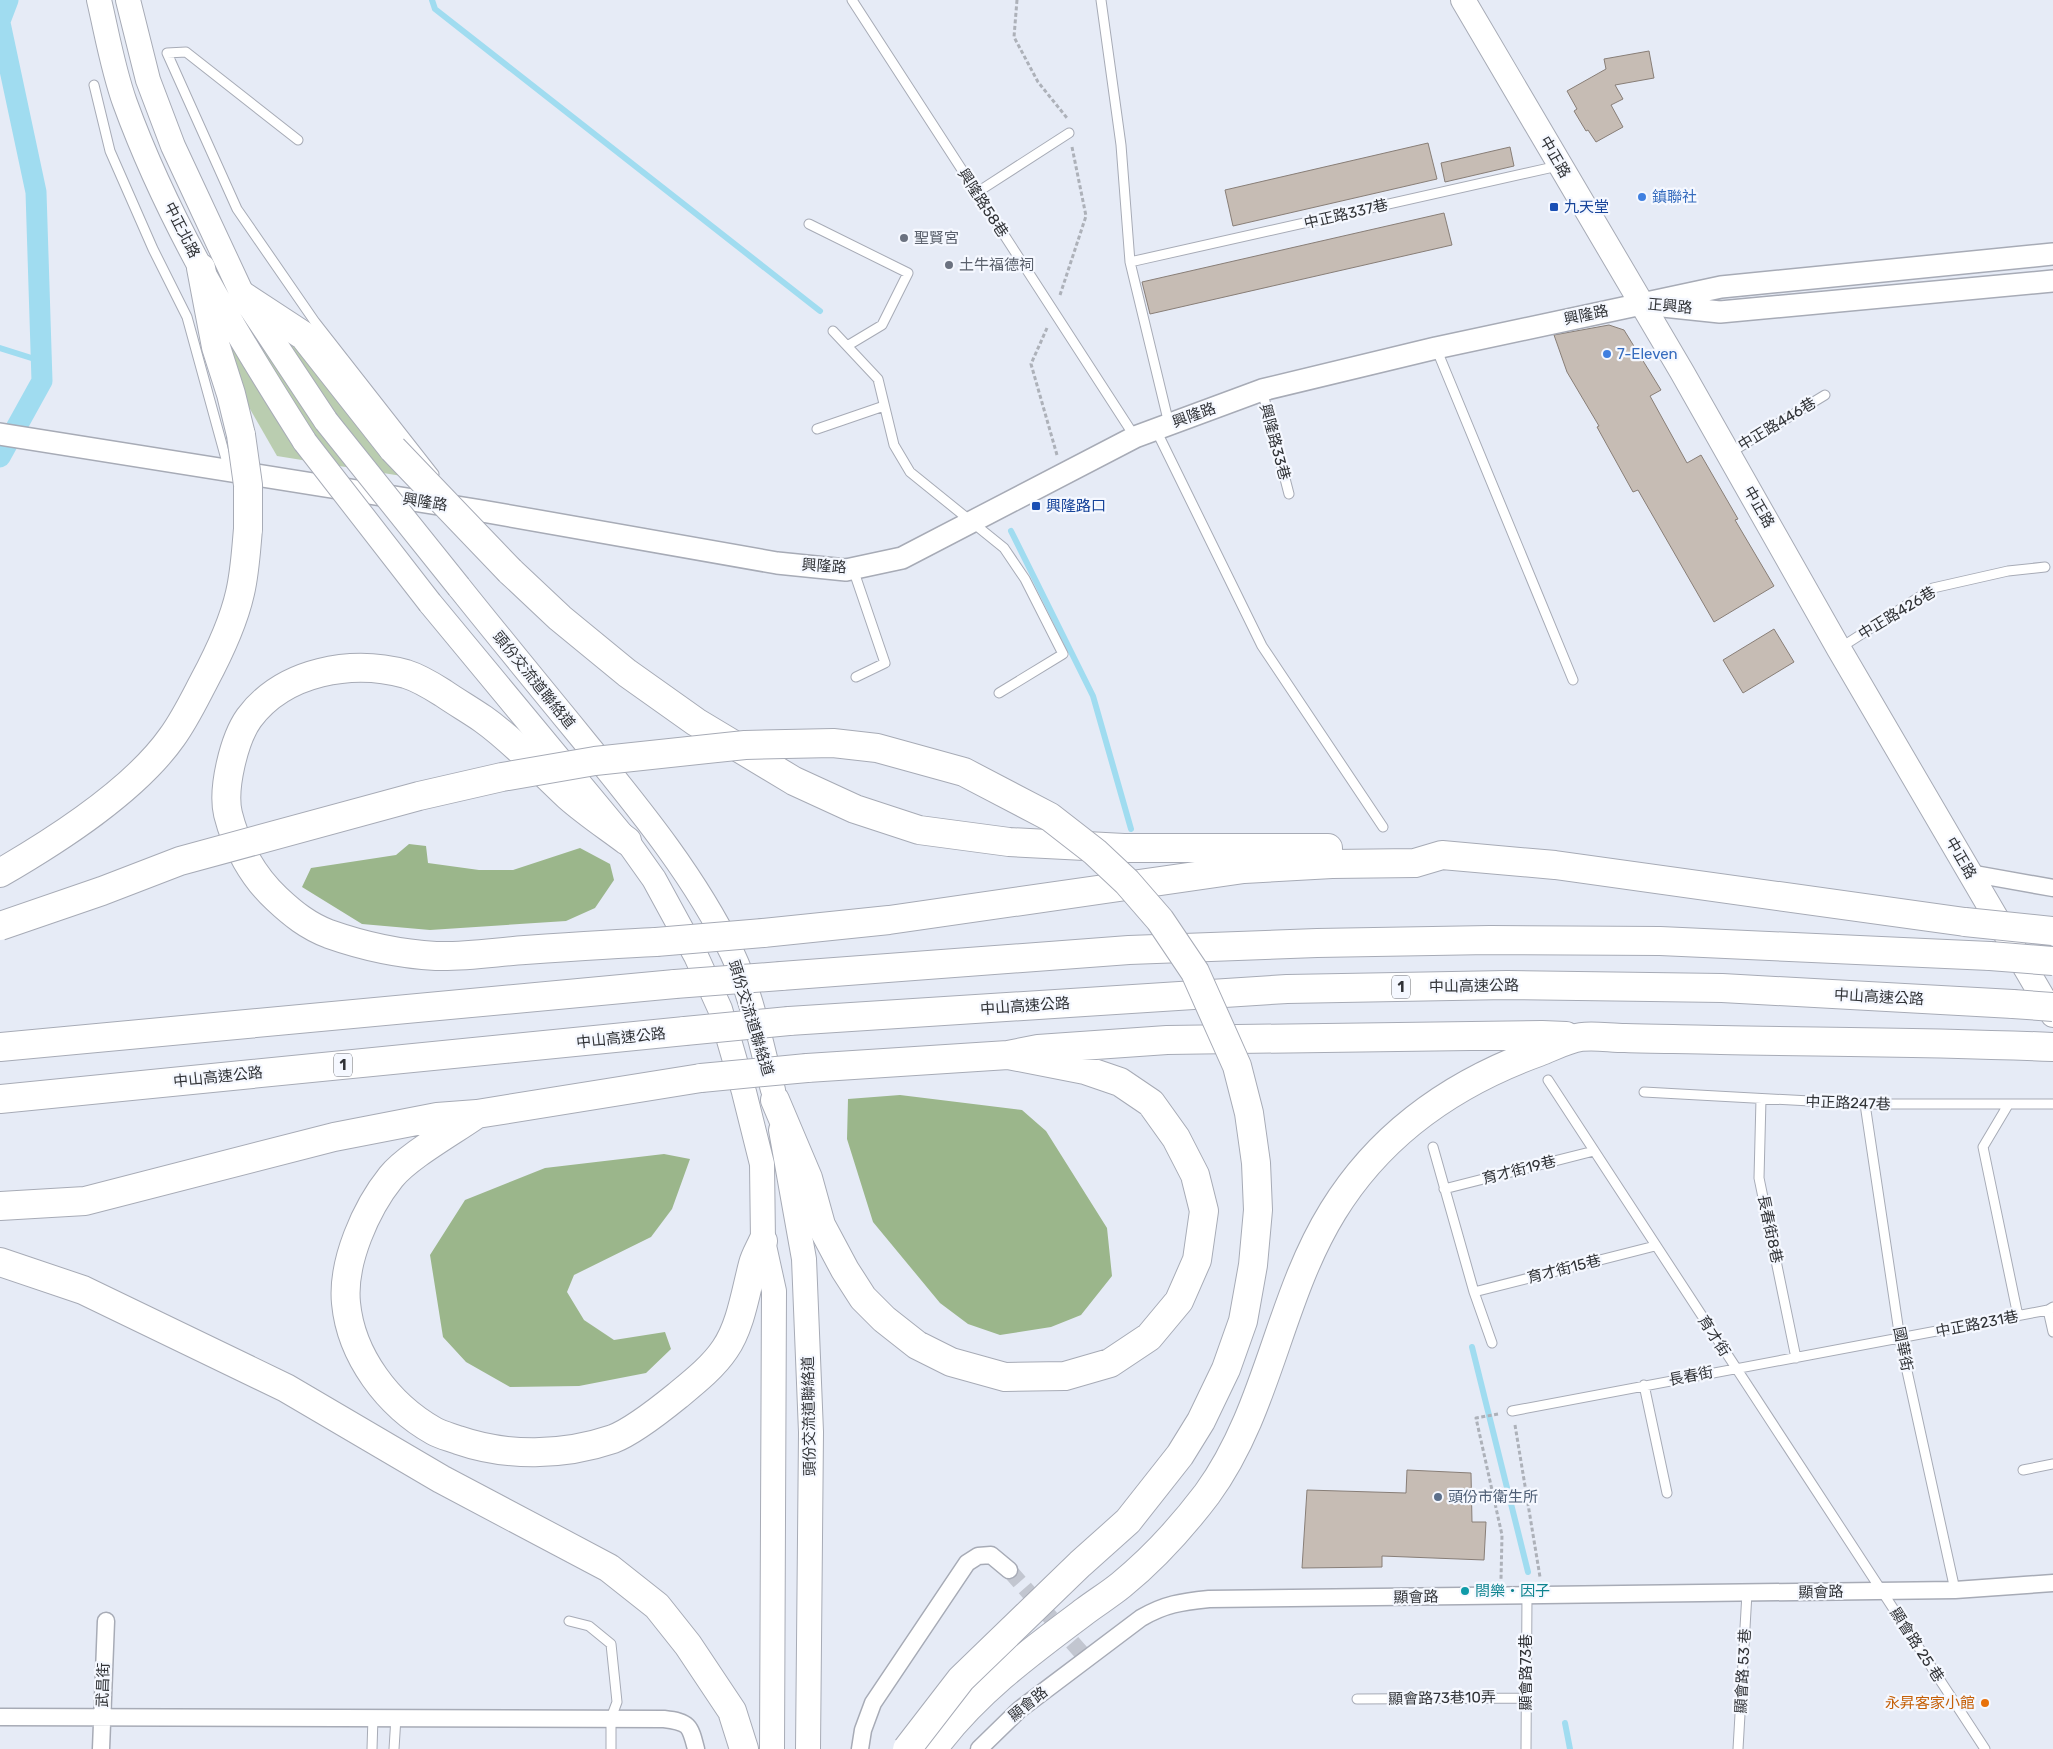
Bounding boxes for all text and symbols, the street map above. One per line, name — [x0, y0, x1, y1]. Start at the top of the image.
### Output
street label: 中正路 — [1536, 133, 1574, 181]
street label: 興隆路58巷 — [954, 165, 1012, 241]
place label: 鎮聯社 — [1652, 188, 1697, 206]
marker: 鎮聯社 — [1636, 191, 1648, 203]
street label: 中正路337巷 — [1302, 196, 1390, 232]
place label: 九天堂 — [1564, 198, 1609, 216]
street label: 中正北路 — [160, 199, 204, 261]
marker: 九天堂 — [1548, 201, 1560, 213]
place label: 聖賢宮 — [914, 229, 959, 247]
marker: 聖賢宮 — [898, 232, 910, 244]
place label: 土牛福德祠 — [959, 256, 1034, 274]
marker: 土牛福德祠 — [943, 259, 955, 271]
street label: 正興路 — [1647, 295, 1693, 317]
street label: 興隆路 — [1562, 302, 1610, 328]
place label: 7-Eleven — [1617, 345, 1678, 363]
marker: 7-Eleven — [1601, 348, 1613, 360]
street label: 中正路446巷 — [1735, 394, 1819, 454]
street label: 興隆路 — [1170, 399, 1218, 431]
street label: 興隆路33巷 — [1256, 402, 1294, 482]
street label: 中正路 — [1740, 483, 1778, 531]
street label: 興隆路 — [401, 490, 449, 514]
place label: 興隆路口 — [1046, 497, 1106, 515]
marker: 興隆路口 — [1030, 500, 1042, 512]
street label: 興隆路 — [801, 555, 847, 577]
street label: 中正路426巷 — [1855, 583, 1939, 643]
street label: 頭份交流道聯絡道 — [489, 628, 579, 732]
street label: 中正路 — [1942, 834, 1980, 882]
street label: 頭份交流道聯絡道 — [725, 958, 777, 1078]
road number: 1 — [1392, 976, 1410, 999]
street label: 中山高速公路 — [1429, 976, 1519, 996]
street label: 中山高速公路 — [1834, 986, 1924, 1008]
street label: 中山高速公路 — [979, 994, 1071, 1018]
street label: 中山高速公路 — [575, 1024, 667, 1052]
road number: 1 — [334, 1054, 352, 1076]
street label: 中山高速公路 — [172, 1063, 264, 1091]
street label: 中正路247巷 — [1805, 1093, 1891, 1113]
street label: 育才街19巷 — [1480, 1152, 1558, 1188]
street label: 長春街8巷 — [1754, 1193, 1786, 1265]
street label: 育才街15巷 — [1525, 1251, 1603, 1287]
street label: 中正路231巷 — [1934, 1307, 2020, 1341]
street label: 育才街 — [1694, 1312, 1734, 1360]
street label: 國華街 — [1890, 1325, 1916, 1373]
street label: 頭份交流道聯絡道 — [799, 1356, 819, 1476]
street label: 長春街 — [1667, 1363, 1715, 1389]
place label: 頭份市衛生所 — [1448, 1488, 1538, 1506]
marker: 頭份市衛生所 — [1432, 1491, 1444, 1503]
place label: 閤樂‧因子 — [1475, 1582, 1550, 1600]
street label: 顯會路 — [1798, 1583, 1844, 1601]
marker: 閤樂‧因子 — [1459, 1585, 1471, 1597]
street label: 顯會路 — [1393, 1588, 1439, 1606]
street label: 顯會路 25 巷 — [1886, 1604, 1948, 1686]
street label: 顯會路 53 巷 — [1732, 1628, 1754, 1714]
street label: 顯會路73巷 — [1517, 1634, 1535, 1710]
street label: 武昌街 — [93, 1662, 113, 1708]
street label: 顯會路 — [1005, 1683, 1051, 1725]
street label: 顯會路73巷10弄 — [1388, 1688, 1496, 1708]
place label: 永昇客家小館 — [1885, 1694, 1975, 1712]
marker: 永昇客家小館 — [1979, 1697, 1991, 1709]

